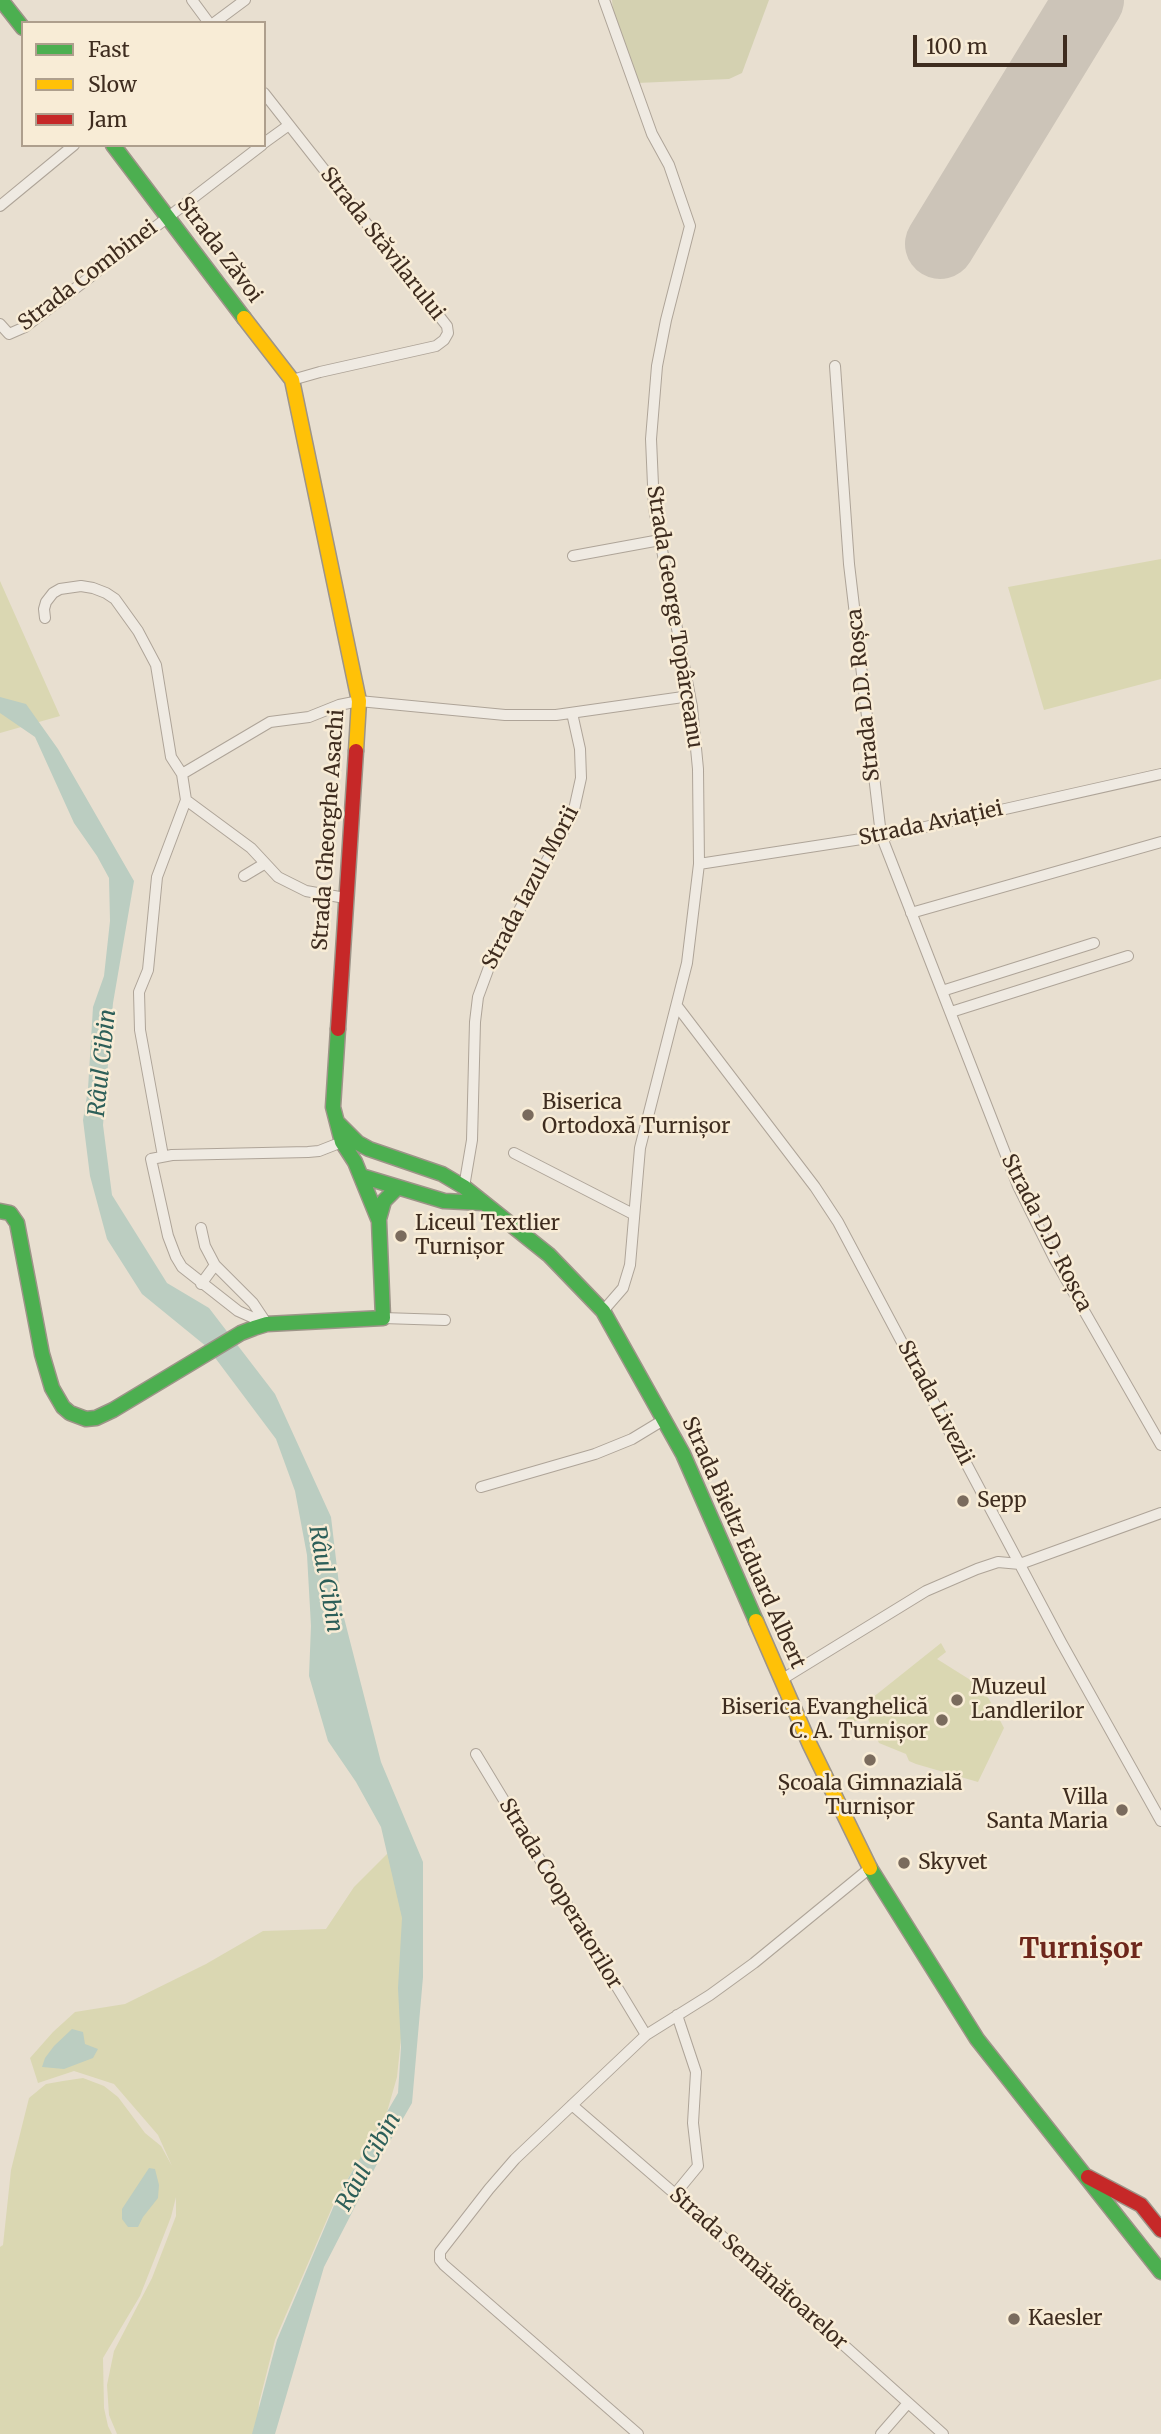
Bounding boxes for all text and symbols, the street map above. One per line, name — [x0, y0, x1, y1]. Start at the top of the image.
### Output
legend — [21, 21, 266, 147]
scale bar — [916, 21, 1070, 65]
text: 100 m — [926, 33, 988, 60]
text: Fast — [88, 36, 130, 63]
text: Slow — [88, 71, 137, 98]
text: Jam — [88, 106, 127, 133]
street label: Strada Stăvilarului — [314, 162, 450, 326]
street label: Strada Zăvoi — [171, 192, 267, 308]
street label: Strada Combinei — [14, 216, 162, 336]
street label: Strada George Topârceanu — [641, 484, 707, 750]
street label: Strada D.D. Roșca — [842, 607, 886, 783]
street label: Strada Gheorghe Asachi — [308, 708, 350, 952]
street label: Strada Aviației — [857, 796, 1005, 852]
street label: Strada Iazul Morii — [477, 802, 585, 974]
water label: Râul Cibin — [84, 1008, 122, 1118]
place label: Biserica Ortodoxă Turnișor — [542, 1090, 730, 1140]
marker: Biserica Ortodoxă Turnișor — [520, 1107, 536, 1123]
street label: Strada D.D. Roșca — [995, 1150, 1097, 1316]
place label: Liceul Textlier Turnișor — [415, 1211, 560, 1261]
marker: Liceul Textlier Turnișor — [393, 1228, 409, 1244]
street label: Strada Livezii — [892, 1336, 978, 1470]
street label: Strada Bieltz Eduard Albert — [676, 1413, 810, 1673]
place label: Sepp — [977, 1488, 1027, 1514]
marker: Sepp — [955, 1493, 971, 1509]
water label: Râul Cibin — [302, 1523, 348, 1635]
place label: Muzeul Landlerilor — [971, 1675, 1084, 1725]
marker: Muzeul Landlerilor — [949, 1692, 965, 1708]
place label: Biserica Evanghelică C. A. Turnișor — [721, 1695, 928, 1745]
marker: Biserica Evanghelică C. A. Turnișor — [934, 1712, 950, 1728]
marker: Școala Gimnazială Turnișor — [862, 1752, 878, 1768]
place label: Școala Gimnazială Turnișor — [777, 1771, 963, 1821]
place label: Villa Santa Maria — [986, 1785, 1108, 1835]
street label: Strada Cooperatorilor — [493, 1794, 627, 1994]
marker: Villa Santa Maria — [1114, 1802, 1130, 1818]
place label: Skyvet — [918, 1850, 988, 1876]
marker: Skyvet — [896, 1855, 912, 1871]
district label: Turnișor — [1019, 1933, 1143, 1967]
water label: Râul Cibin — [331, 2108, 407, 2216]
street label: Strada Semănătoarelor — [664, 2182, 852, 2356]
place label: Kaesler — [1028, 2306, 1103, 2332]
marker: Kaesler — [1006, 2311, 1022, 2327]

